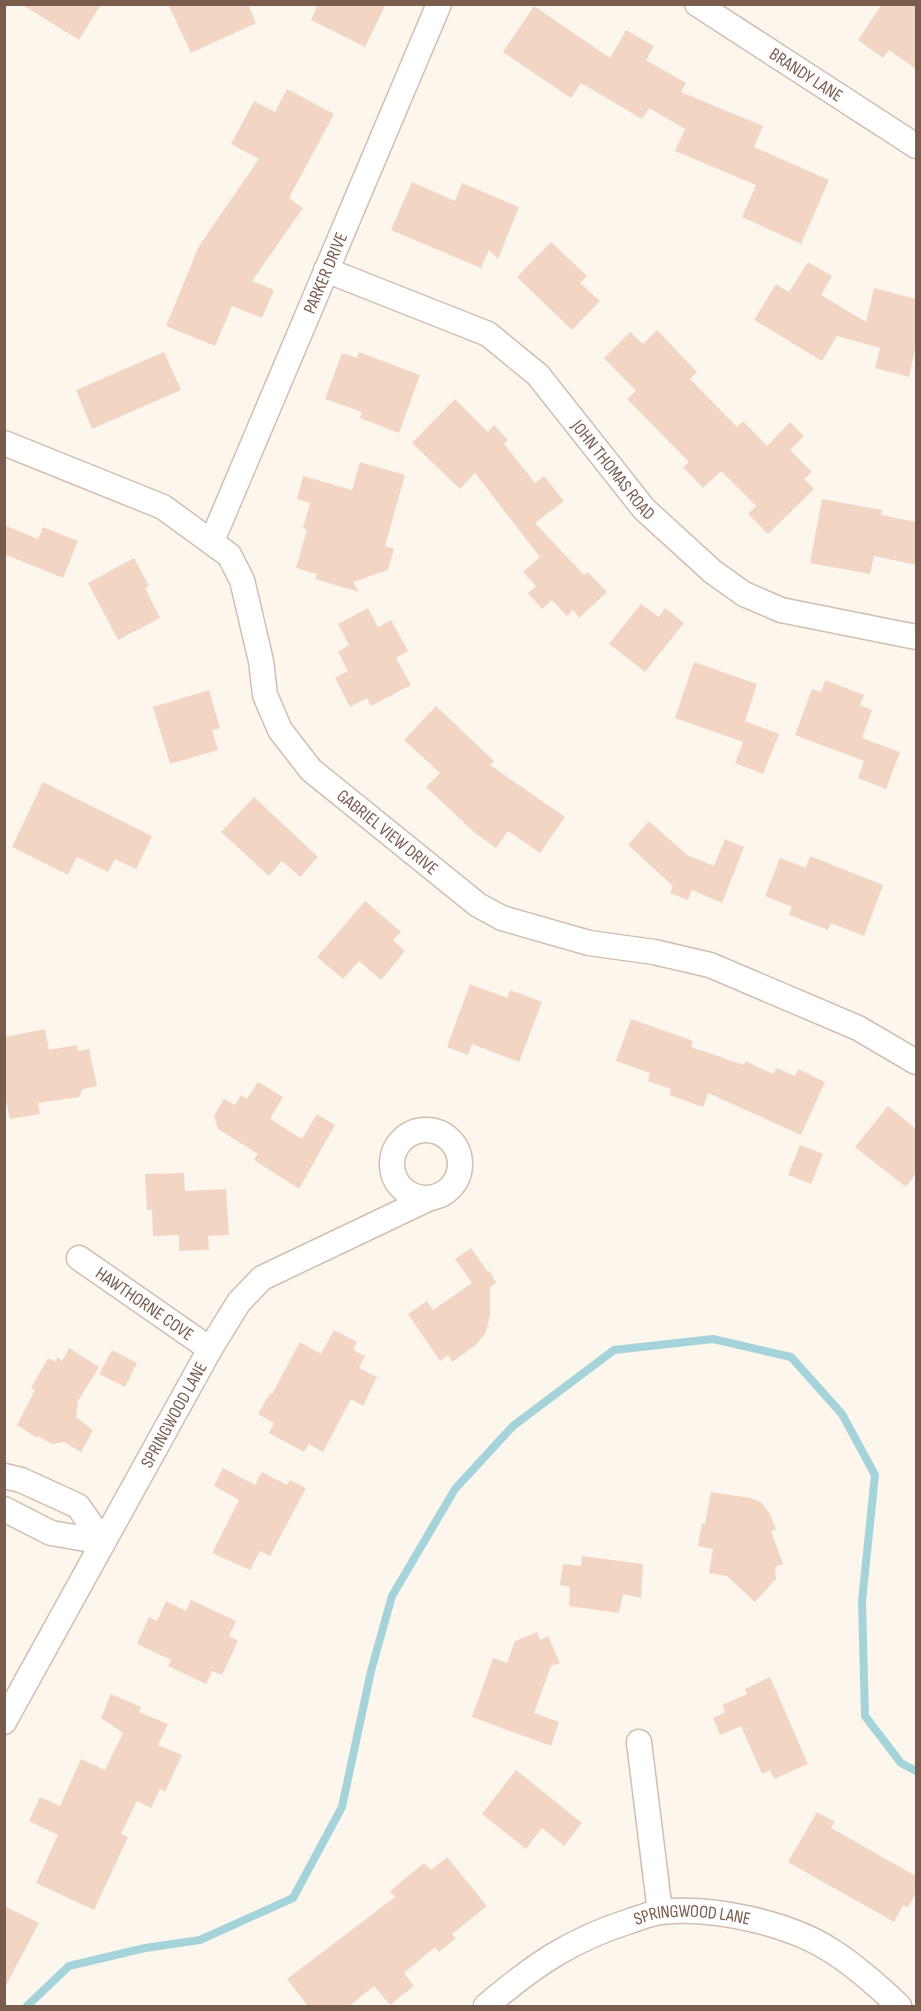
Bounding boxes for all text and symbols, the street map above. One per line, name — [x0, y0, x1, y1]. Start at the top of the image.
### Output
street label: BRANDY LANE — [765, 43, 847, 106]
street label: PARKER DRIVE — [299, 229, 352, 317]
street label: JOHN THOMAS ROAD — [567, 415, 659, 524]
street label: GABRIEL VIEW DRIVE — [333, 785, 443, 879]
street label: HAWTHORNE COVE — [92, 1262, 198, 1345]
street label: SPRINGWOOD LANE — [136, 1358, 211, 1471]
street label: SPRINGWOOD LANE — [631, 1900, 753, 1930]

